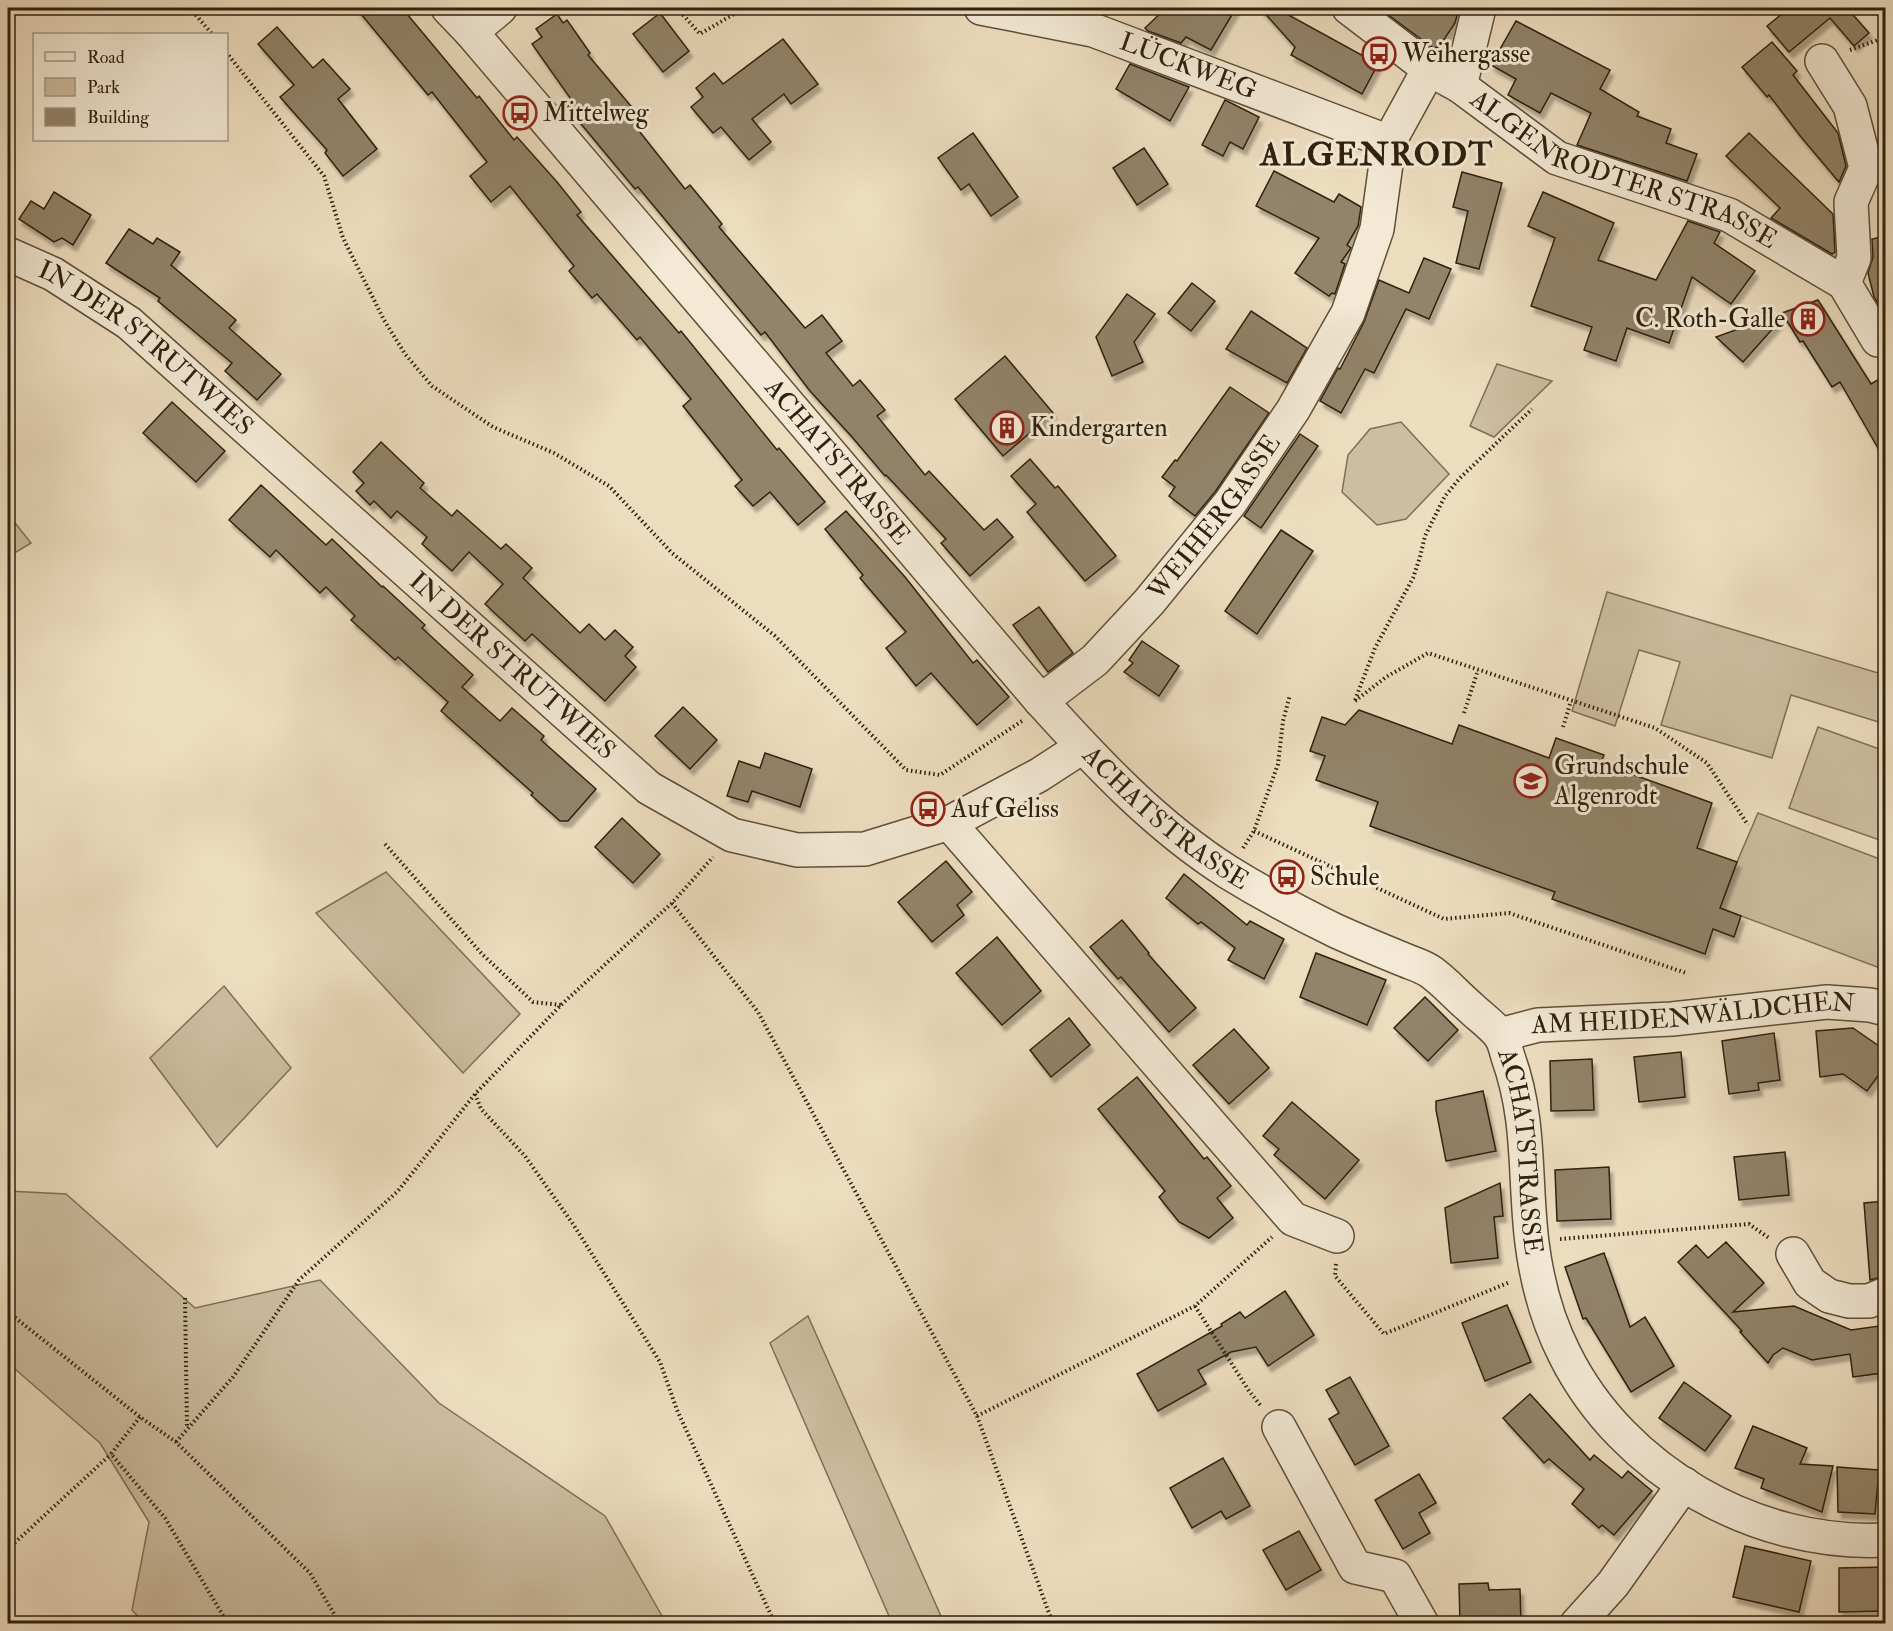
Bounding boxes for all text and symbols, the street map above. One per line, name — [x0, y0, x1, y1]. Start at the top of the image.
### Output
street label: LÜCKWEG — [1115, 26, 1261, 107]
legend — [33, 33, 228, 141]
bus stop icon: Weihergasse — [1361, 36, 1397, 72]
place label: Weihergasse — [1401, 38, 1530, 70]
text: Road — [87, 46, 125, 69]
text: Park — [87, 76, 120, 99]
street label: ALGENRODTER STRASSE — [1463, 83, 1783, 256]
bus stop icon: Mittelweg — [502, 95, 538, 131]
place label: Mittelweg — [543, 97, 650, 129]
text: Building — [87, 106, 150, 129]
district label: ALGENRODT — [1258, 135, 1494, 175]
street label: IN DER STRUTWIES — [33, 254, 260, 443]
building icon: C. Roth-Galle — [1790, 301, 1826, 337]
place label: C. Roth-Galle — [1635, 303, 1785, 335]
street label: ACHATSTRASSE — [757, 372, 917, 551]
building icon: Kindergarten — [989, 410, 1025, 446]
place label: Kindergarten — [1030, 412, 1168, 444]
street label: WEIHERGASSE — [1140, 429, 1288, 608]
street label: IN DER STRUTWIES — [402, 565, 622, 767]
street label: ACHATSTRASSE — [1075, 739, 1255, 897]
place label: Grundschule Algenrodt — [1553, 750, 1689, 812]
school or university icon: Grundschule Algenrodt — [1513, 763, 1549, 799]
bus stop icon: Auf Geliss — [910, 791, 946, 827]
place label: Auf Geliss — [950, 793, 1059, 825]
bus stop icon: Schule — [1269, 859, 1305, 895]
place label: Schule — [1310, 861, 1379, 893]
street label: AM HEIDENWÄLDCHEN — [1530, 986, 1857, 1041]
street label: ACHATSTRASSE — [1490, 1043, 1549, 1257]

